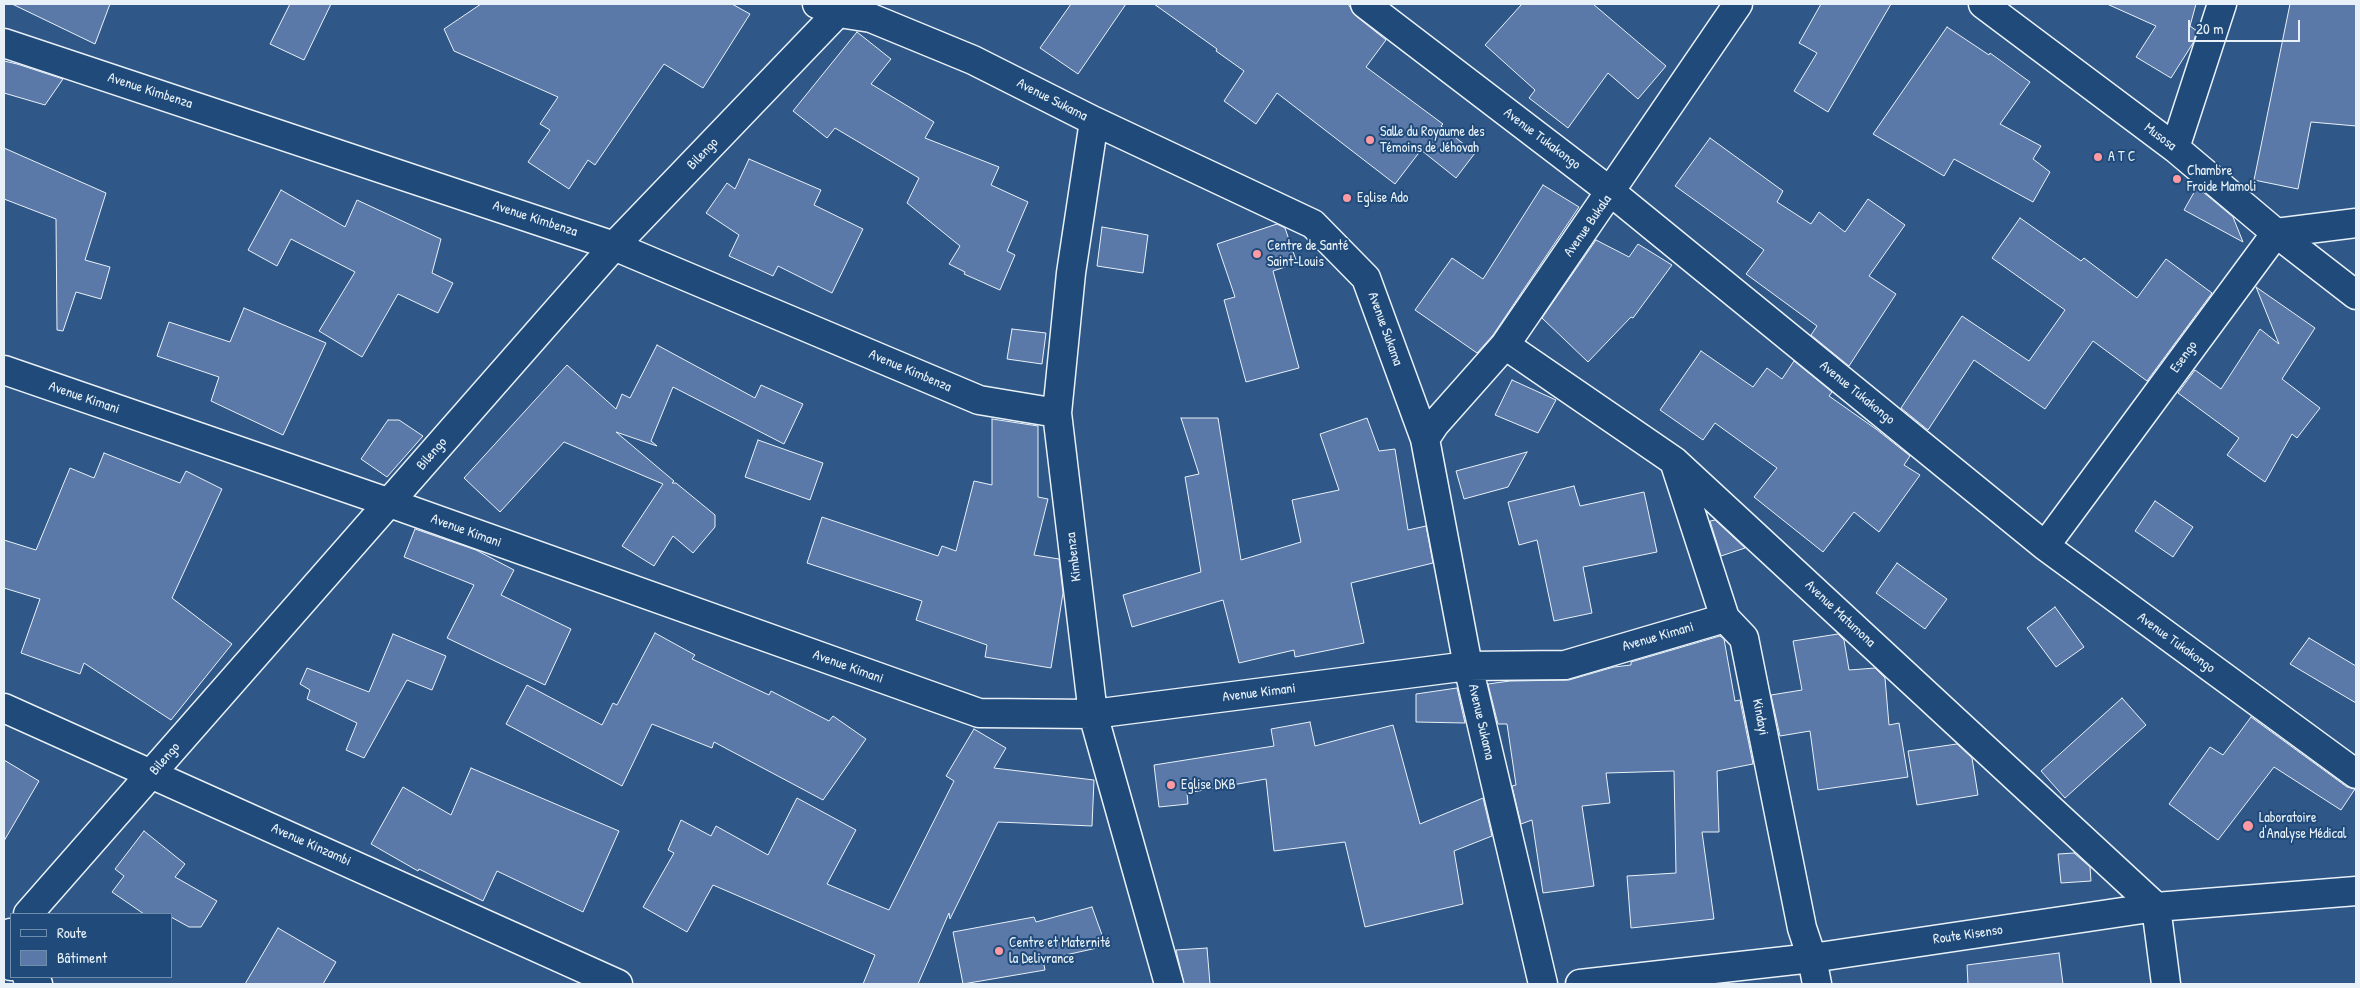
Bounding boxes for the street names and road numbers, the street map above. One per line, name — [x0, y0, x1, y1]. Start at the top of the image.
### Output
street label: Avenue Kimbenza — [106, 69, 194, 113]
street label: Avenue Sukama — [1014, 75, 1090, 125]
street label: Avenue Tukakongo — [1500, 105, 1584, 173]
street label: Musosa — [2141, 120, 2179, 154]
street label: Bilengo — [684, 135, 722, 173]
street label: Avenue Bukala — [1560, 192, 1616, 260]
street label: Avenue Kimbenza — [491, 197, 579, 241]
street label: Avenue Sukama — [1364, 290, 1406, 368]
street label: Esengo — [2167, 338, 2201, 376]
street label: Avenue Kimbenza — [866, 346, 954, 396]
street label: Avenue Tukakongo — [1816, 358, 1898, 428]
street label: Avenue Kimani — [46, 378, 122, 418]
street label: Bilengo — [413, 434, 451, 474]
street label: Avenue Kimani — [429, 511, 503, 551]
street label: Kimbenza — [1063, 532, 1085, 582]
street label: Avenue Matumona — [1801, 577, 1879, 651]
street label: Avenue Tukakongo — [2134, 609, 2218, 677]
street label: Avenue Kimani — [1620, 619, 1696, 655]
street label: Avenue Kimani — [811, 647, 885, 687]
street label: Avenue Kimani — [1221, 680, 1297, 706]
street label: Avenue Sukama — [1464, 683, 1498, 761]
street label: Kindayi — [1748, 697, 1772, 737]
street label: Bilengo — [146, 739, 184, 779]
street label: Avenue Kinzambi — [269, 820, 353, 870]
street label: Route Kisenso — [1932, 922, 2004, 948]

